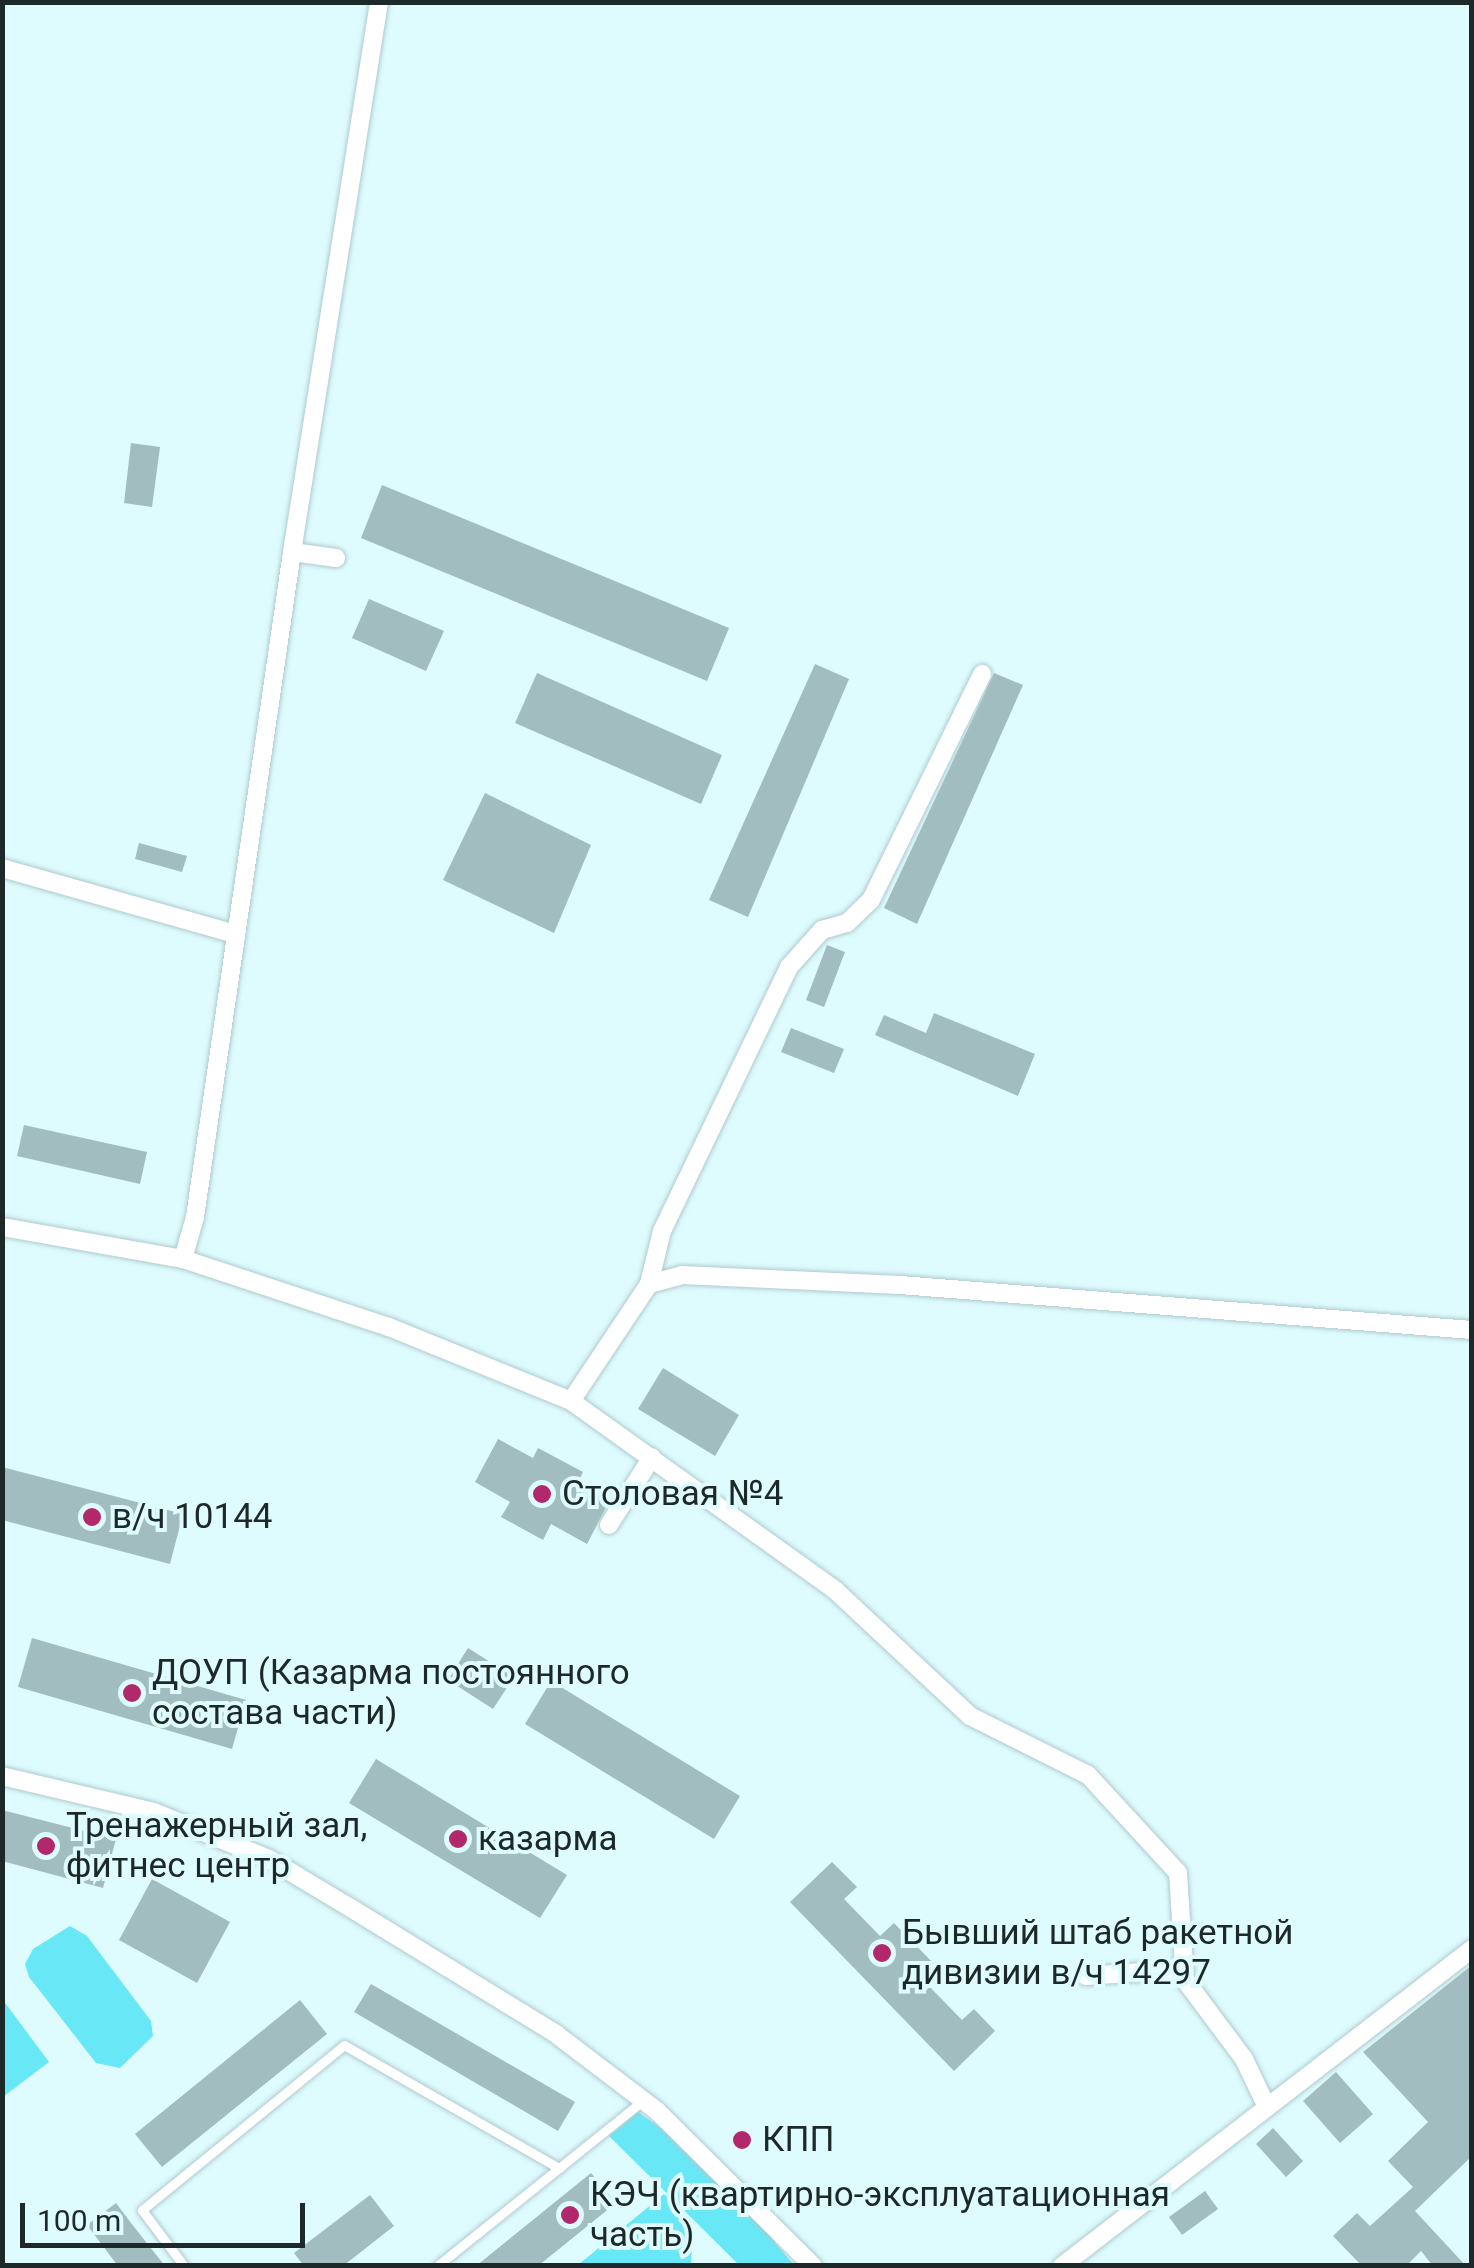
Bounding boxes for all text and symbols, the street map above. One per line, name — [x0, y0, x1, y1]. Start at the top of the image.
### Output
place label: Столовая №4 — [562, 1473, 783, 1515]
marker: Столовая №4 — [531, 1483, 553, 1505]
place label: в/ч 10144 — [112, 1496, 273, 1538]
marker: в/ч 10144 — [81, 1506, 103, 1528]
place label: ДОУП (Казарма постоянного состава части) — [152, 1652, 630, 1734]
marker: ДОУП (Казарма постоянного состава части) — [121, 1682, 143, 1704]
place label: Тренажерный зал, фитнес центр — [66, 1805, 367, 1887]
place label: казарма — [478, 1818, 617, 1860]
marker: казарма — [447, 1828, 469, 1850]
marker: Тренажерный зал, фитнес центр — [35, 1835, 57, 1857]
place label: Бывший штаб ракетной дивизии в/ч 14297 — [902, 1912, 1293, 1994]
marker: Бывший штаб ракетной дивизии в/ч 14297 — [871, 1942, 893, 1964]
place label: КПП — [762, 2119, 834, 2161]
marker: КПП — [731, 2129, 753, 2151]
place label: КЭЧ (квартирно-эксплуатационная часть) — [590, 2174, 1170, 2256]
scale bar — [25, 2183, 310, 2245]
text: 100 m — [37, 2203, 121, 2238]
marker: КЭЧ (квартирно-эксплуатационная часть) — [559, 2204, 581, 2226]

